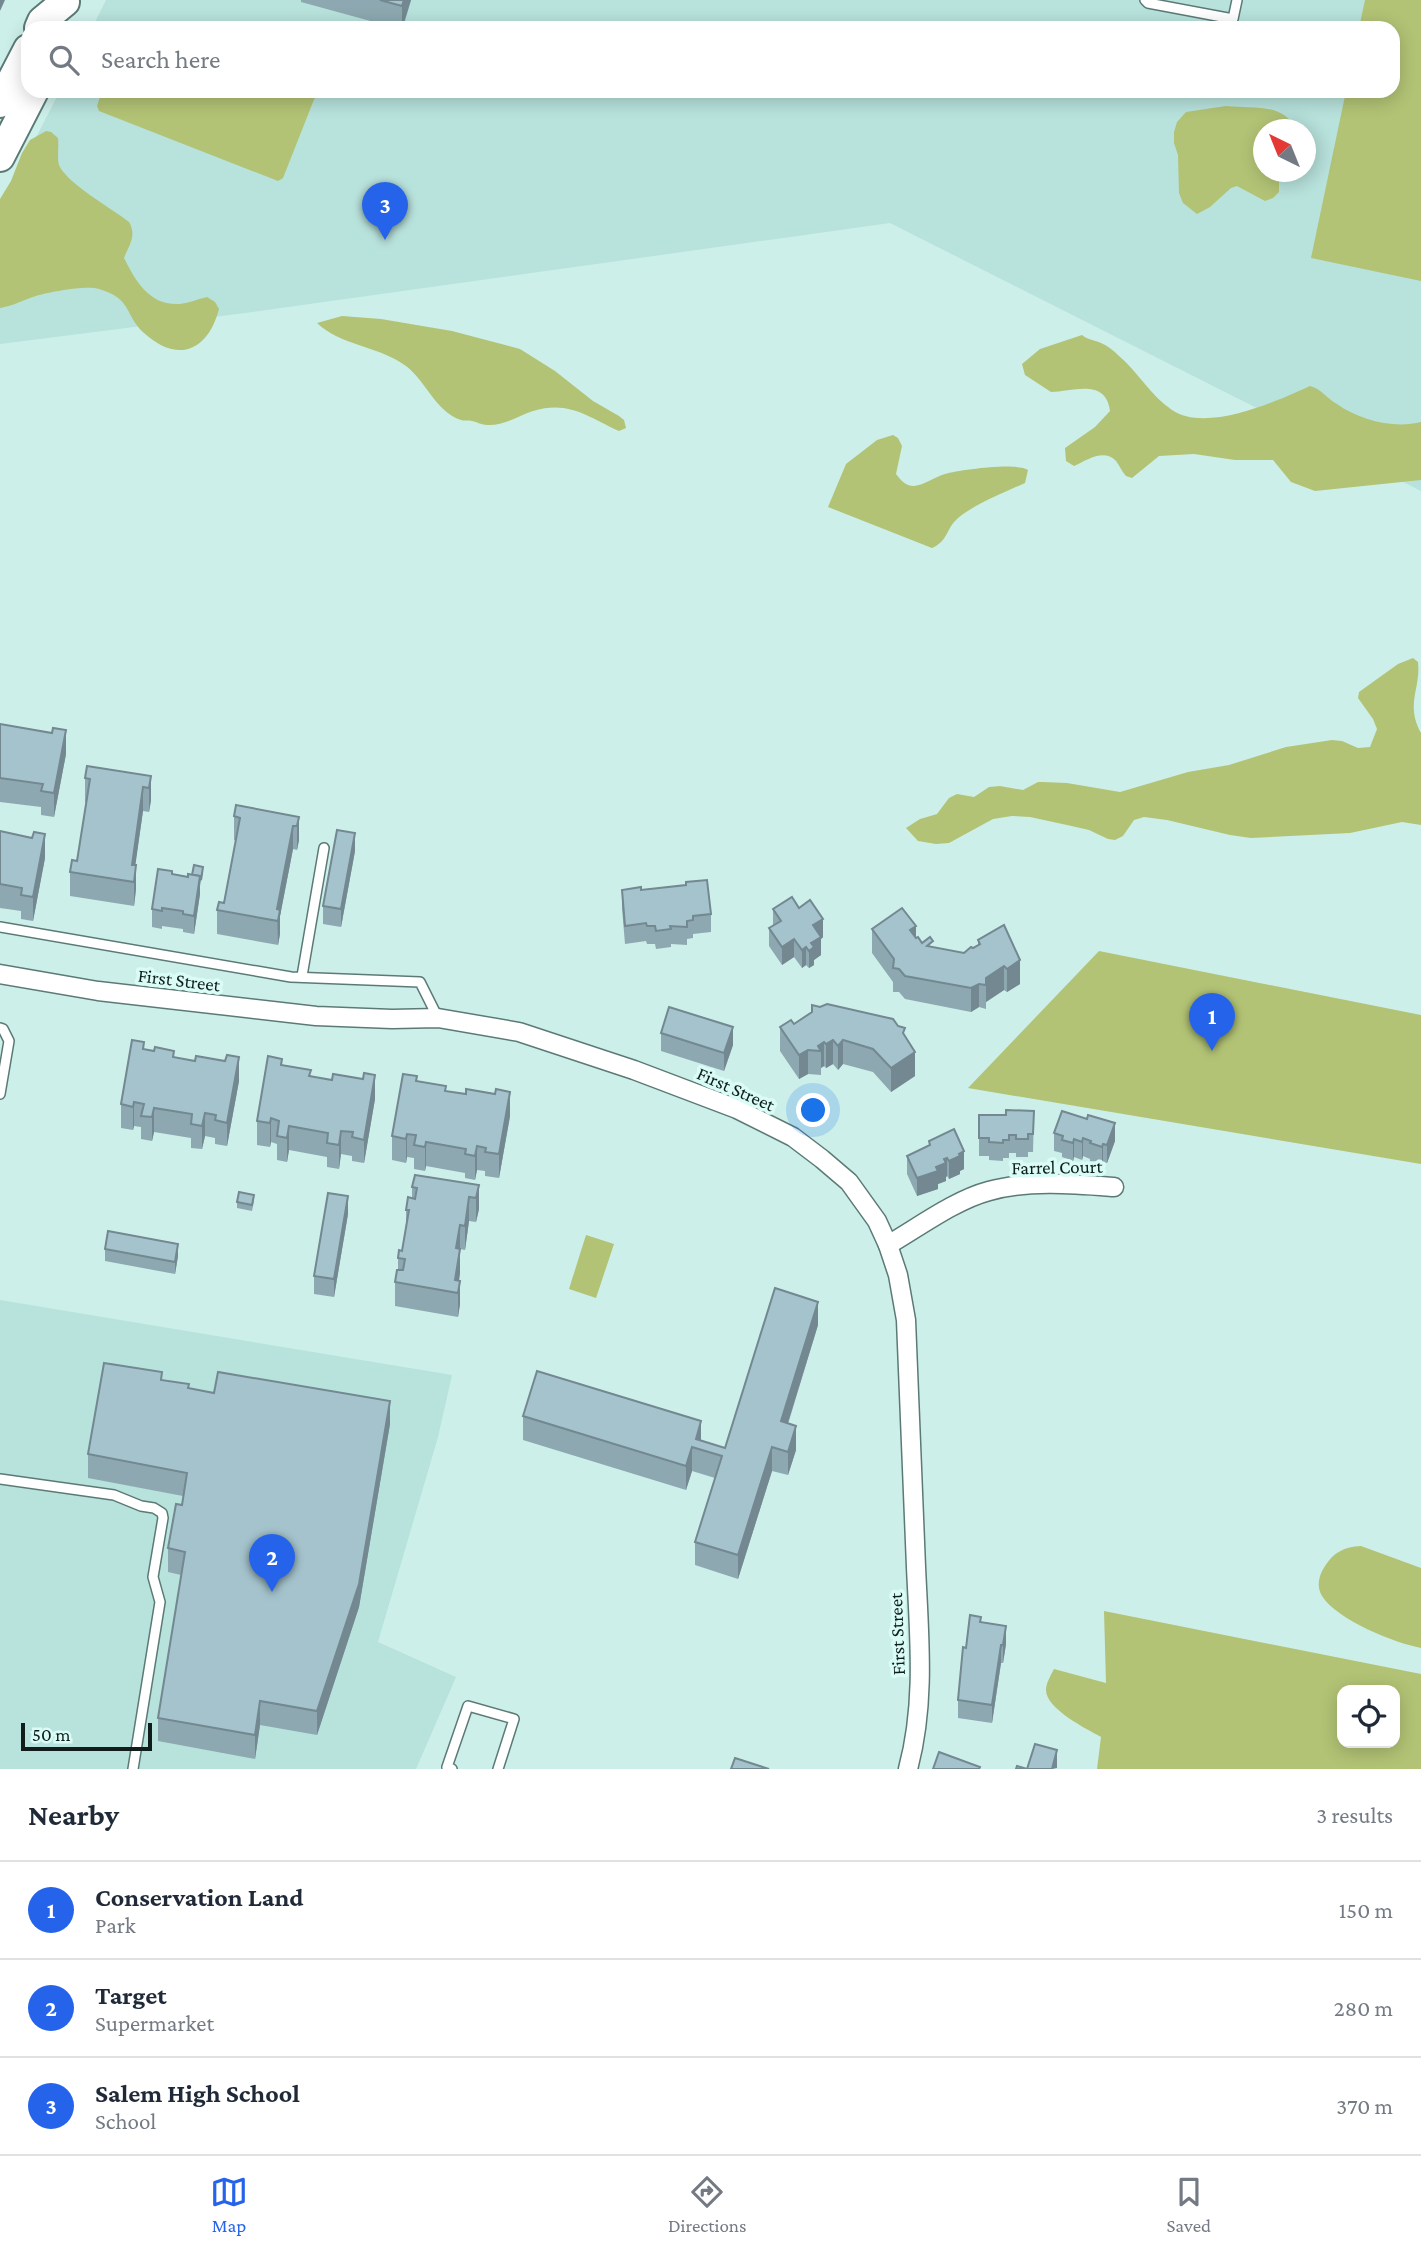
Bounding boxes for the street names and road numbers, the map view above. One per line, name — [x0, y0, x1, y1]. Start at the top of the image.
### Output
street label: First Street — [137, 965, 222, 996]
street label: First Street — [694, 1063, 779, 1116]
street label: Farrel Court — [1011, 1156, 1104, 1178]
street label: First Street — [885, 1592, 909, 1676]

